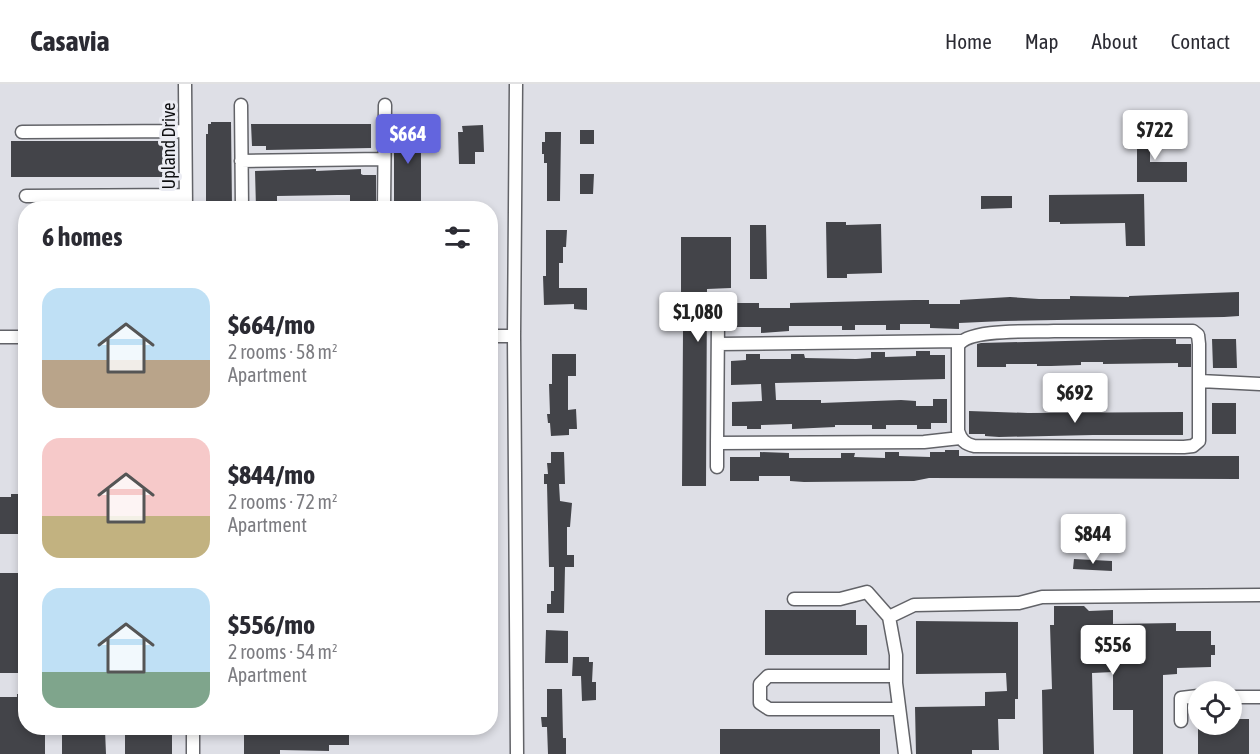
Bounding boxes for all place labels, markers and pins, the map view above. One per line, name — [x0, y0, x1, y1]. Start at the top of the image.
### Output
pin: $722 — [1119, 110, 1191, 161]
pin: $664 — [372, 114, 444, 165]
pin: $1,080 — [649, 292, 747, 343]
pin: $692 — [1039, 373, 1111, 424]
pin: $844 — [1057, 514, 1129, 565]
pin: $556 — [1077, 625, 1149, 676]

